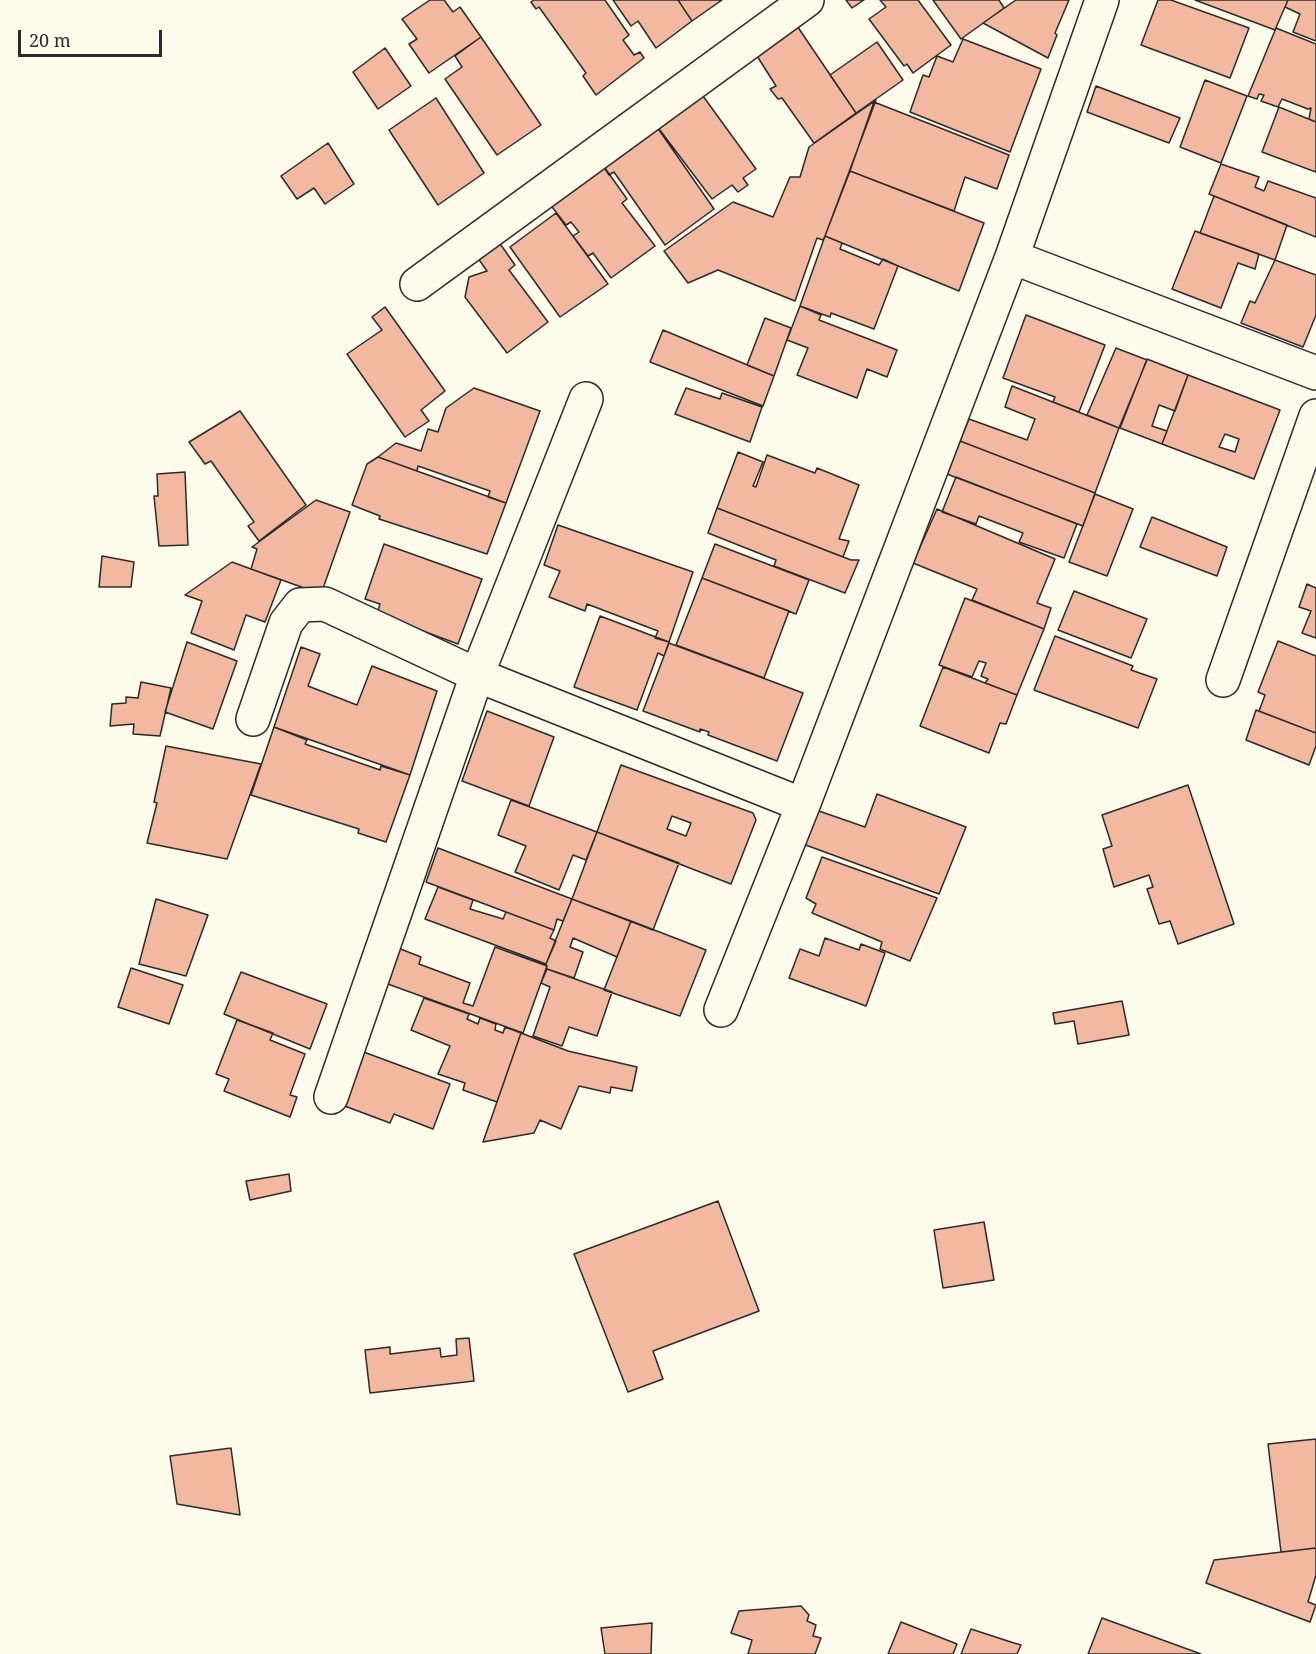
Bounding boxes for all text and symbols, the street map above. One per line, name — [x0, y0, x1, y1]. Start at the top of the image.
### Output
scale bar — [21, 18, 165, 56]
text: 20 m — [29, 28, 71, 52]

